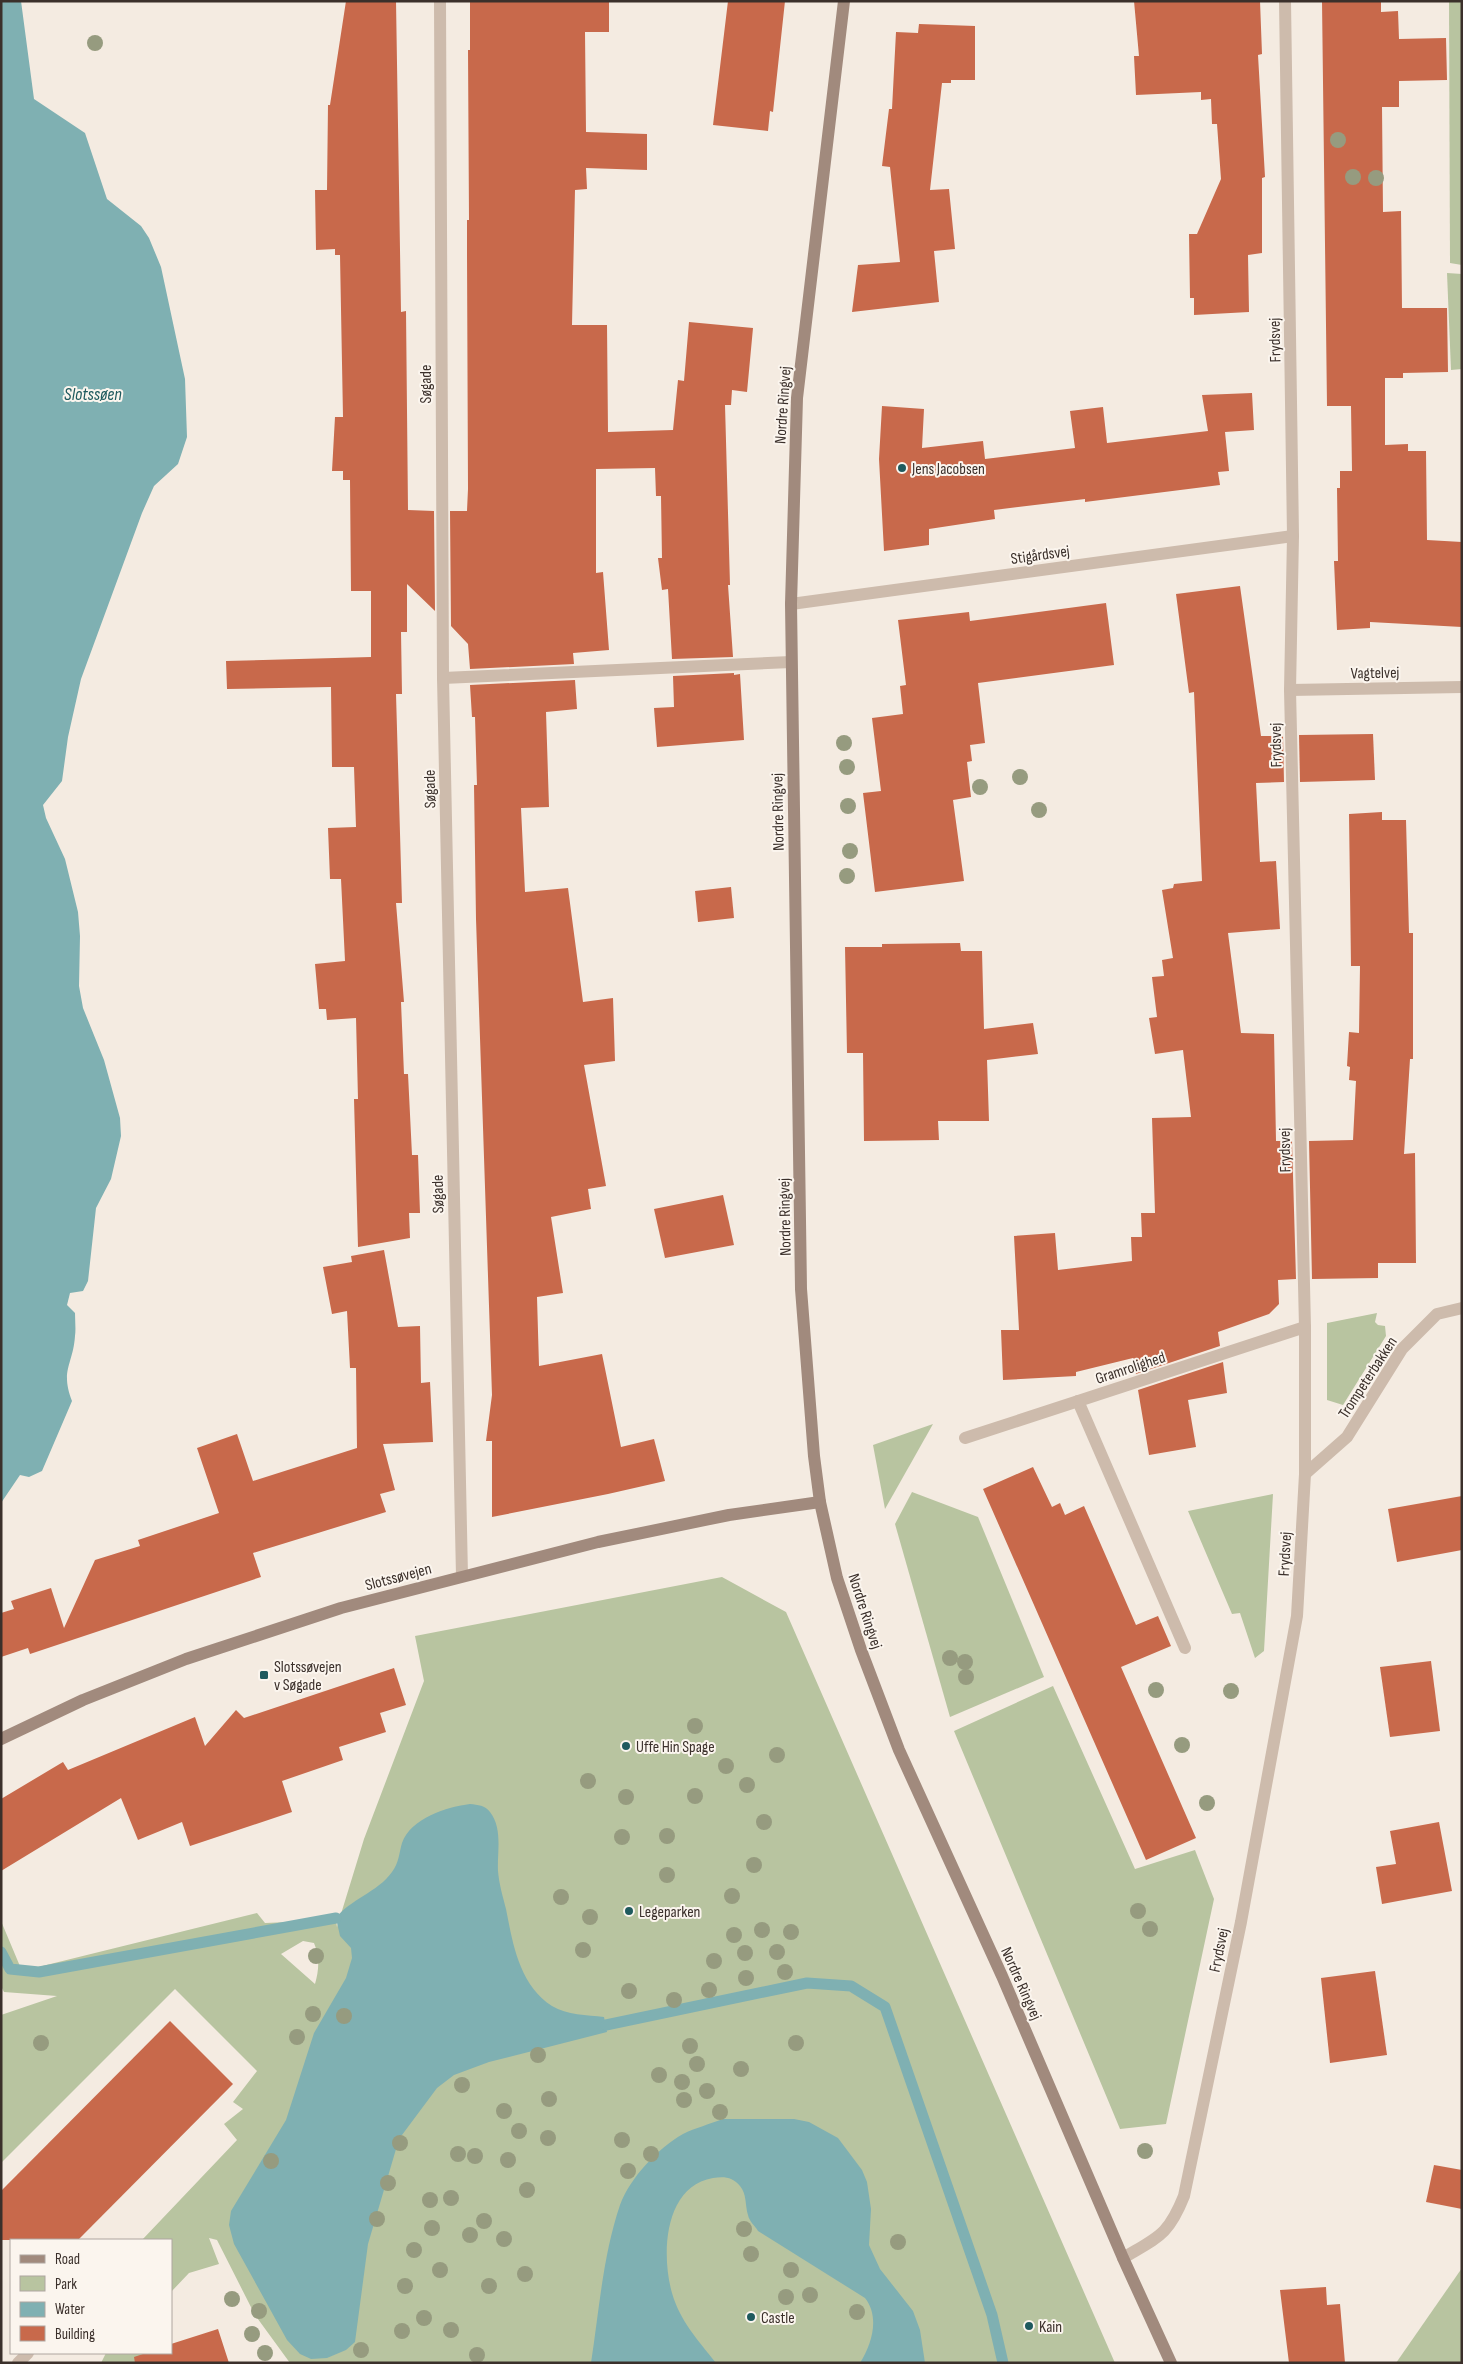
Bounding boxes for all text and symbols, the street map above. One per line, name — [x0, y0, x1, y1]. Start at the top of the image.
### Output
street label: Frydsvej — [1266, 317, 1285, 362]
street label: Søgade — [417, 365, 436, 403]
street label: Nordre Ringvej — [771, 365, 796, 445]
water label: Slotssøen — [64, 384, 122, 405]
place label: Jens Jacobsen — [911, 460, 985, 479]
marker: Jens Jacobsen — [896, 462, 908, 474]
street label: Stigårdsvej — [1010, 542, 1071, 569]
street label: Vagtelvej — [1351, 664, 1400, 683]
street label: Frydsvej — [1267, 722, 1286, 767]
street label: Søgade — [421, 769, 440, 809]
street label: Nordre Ringvej — [768, 773, 789, 851]
street label: Frydsvej — [1276, 1127, 1295, 1172]
street label: Søgade — [429, 1174, 448, 1214]
street label: Nordre Ringvej — [775, 1178, 796, 1256]
street label: Trompeterbakken — [1335, 1333, 1402, 1422]
street label: Gramrolighed — [1093, 1348, 1168, 1389]
street label: Frydsvej — [1275, 1531, 1296, 1577]
street label: Slotssøvejen — [363, 1560, 434, 1595]
street label: Nordre Ringvej — [844, 1572, 886, 1652]
place label: Slotssøvejen v Søgade — [274, 1658, 342, 1695]
marker: Slotssøvejen v Søgade — [258, 1669, 270, 1681]
place label: Uffe Hin Spage — [636, 1738, 715, 1757]
marker: Uffe Hin Spage — [620, 1740, 632, 1752]
place label: Legeparken — [639, 1903, 700, 1922]
marker: Legeparken — [623, 1905, 635, 1917]
street label: Frydsvej — [1206, 1926, 1233, 1974]
street label: Nordre Ringvej — [996, 1944, 1045, 2023]
legend — [10, 2239, 172, 2354]
text: Road — [55, 2250, 80, 2269]
text: Park — [55, 2275, 77, 2294]
text: Water — [55, 2300, 86, 2319]
place label: Castle — [761, 2309, 795, 2328]
marker: Castle — [745, 2311, 757, 2323]
place label: Kain — [1039, 2318, 1062, 2337]
marker: Kain — [1023, 2320, 1035, 2332]
text: Building — [55, 2325, 95, 2344]

